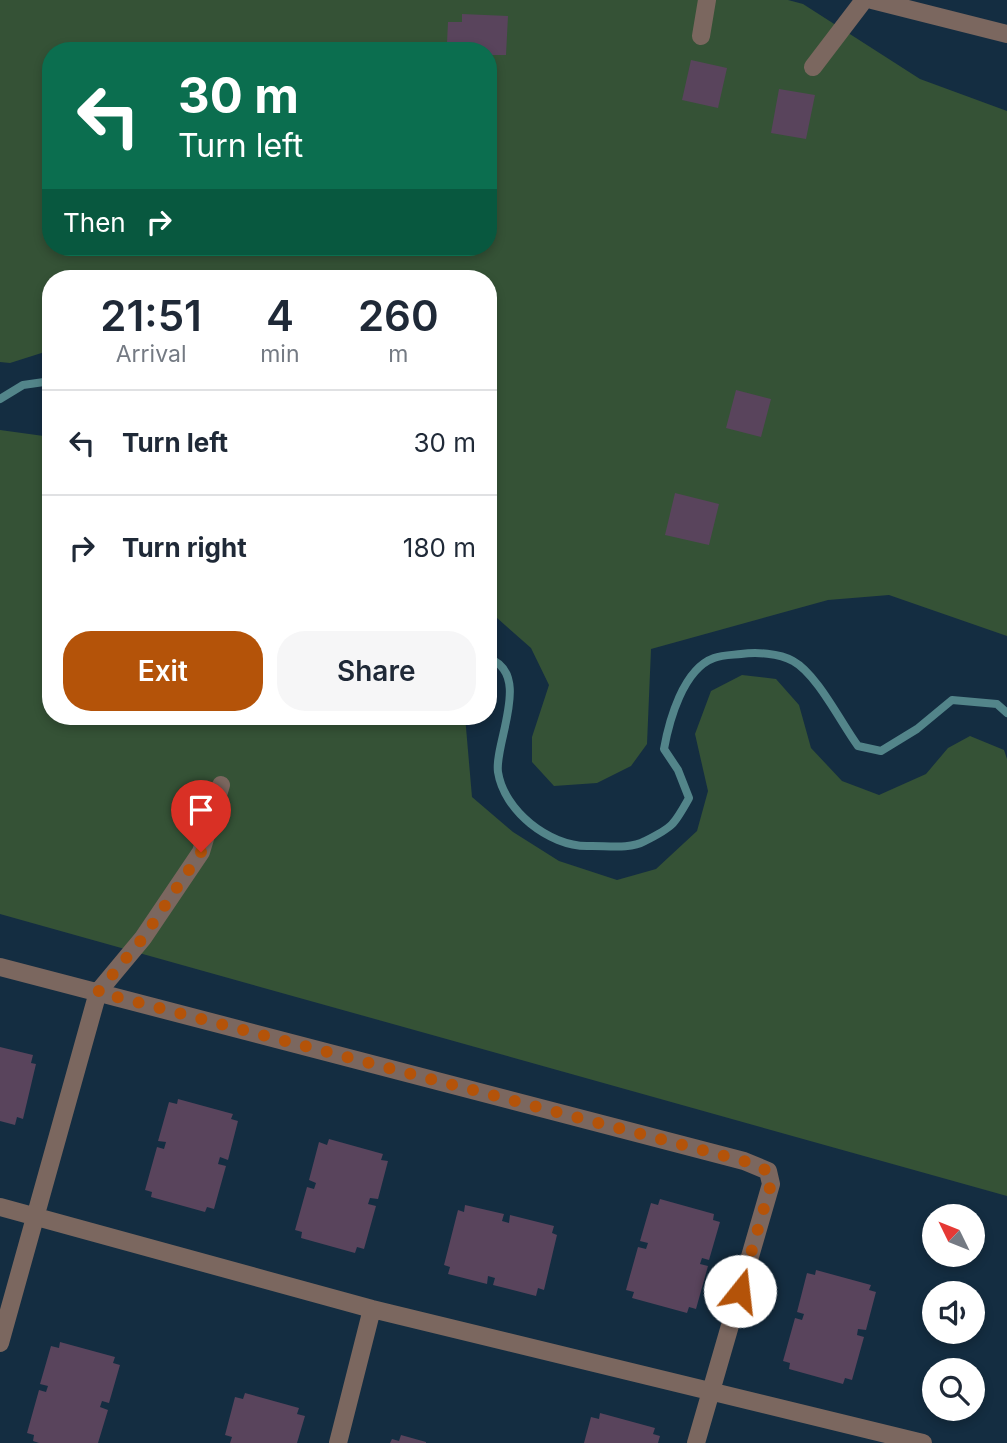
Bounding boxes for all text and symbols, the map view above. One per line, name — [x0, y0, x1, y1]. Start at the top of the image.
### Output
text: 30 m — [178, 66, 299, 125]
icon: left — [63, 70, 154, 161]
text: Turn left — [178, 126, 303, 165]
icon: right — [140, 203, 178, 241]
text: Then — [63, 207, 126, 238]
text: 21:51 — [100, 290, 202, 341]
text: 4 — [266, 290, 294, 341]
text: 260 — [358, 290, 439, 341]
text: Arrival — [116, 340, 187, 368]
text: min — [260, 340, 300, 368]
text: m — [388, 340, 408, 368]
icon: left — [63, 424, 101, 462]
text: Turn left — [122, 427, 228, 458]
text: 30 m — [413, 427, 476, 458]
icon: right — [63, 529, 101, 567]
text: Turn right — [122, 532, 247, 563]
text: 180 m — [403, 532, 476, 563]
button: Exit — [63, 631, 263, 711]
button: Share — [277, 631, 476, 711]
pin — [171, 780, 231, 852]
icon: arrive — [182, 791, 220, 829]
north arrow — [922, 1204, 985, 1267]
map controls — [922, 1204, 985, 1421]
position arrow — [703, 1254, 777, 1328]
button: sound — [922, 1281, 985, 1344]
button: search — [922, 1358, 985, 1421]

